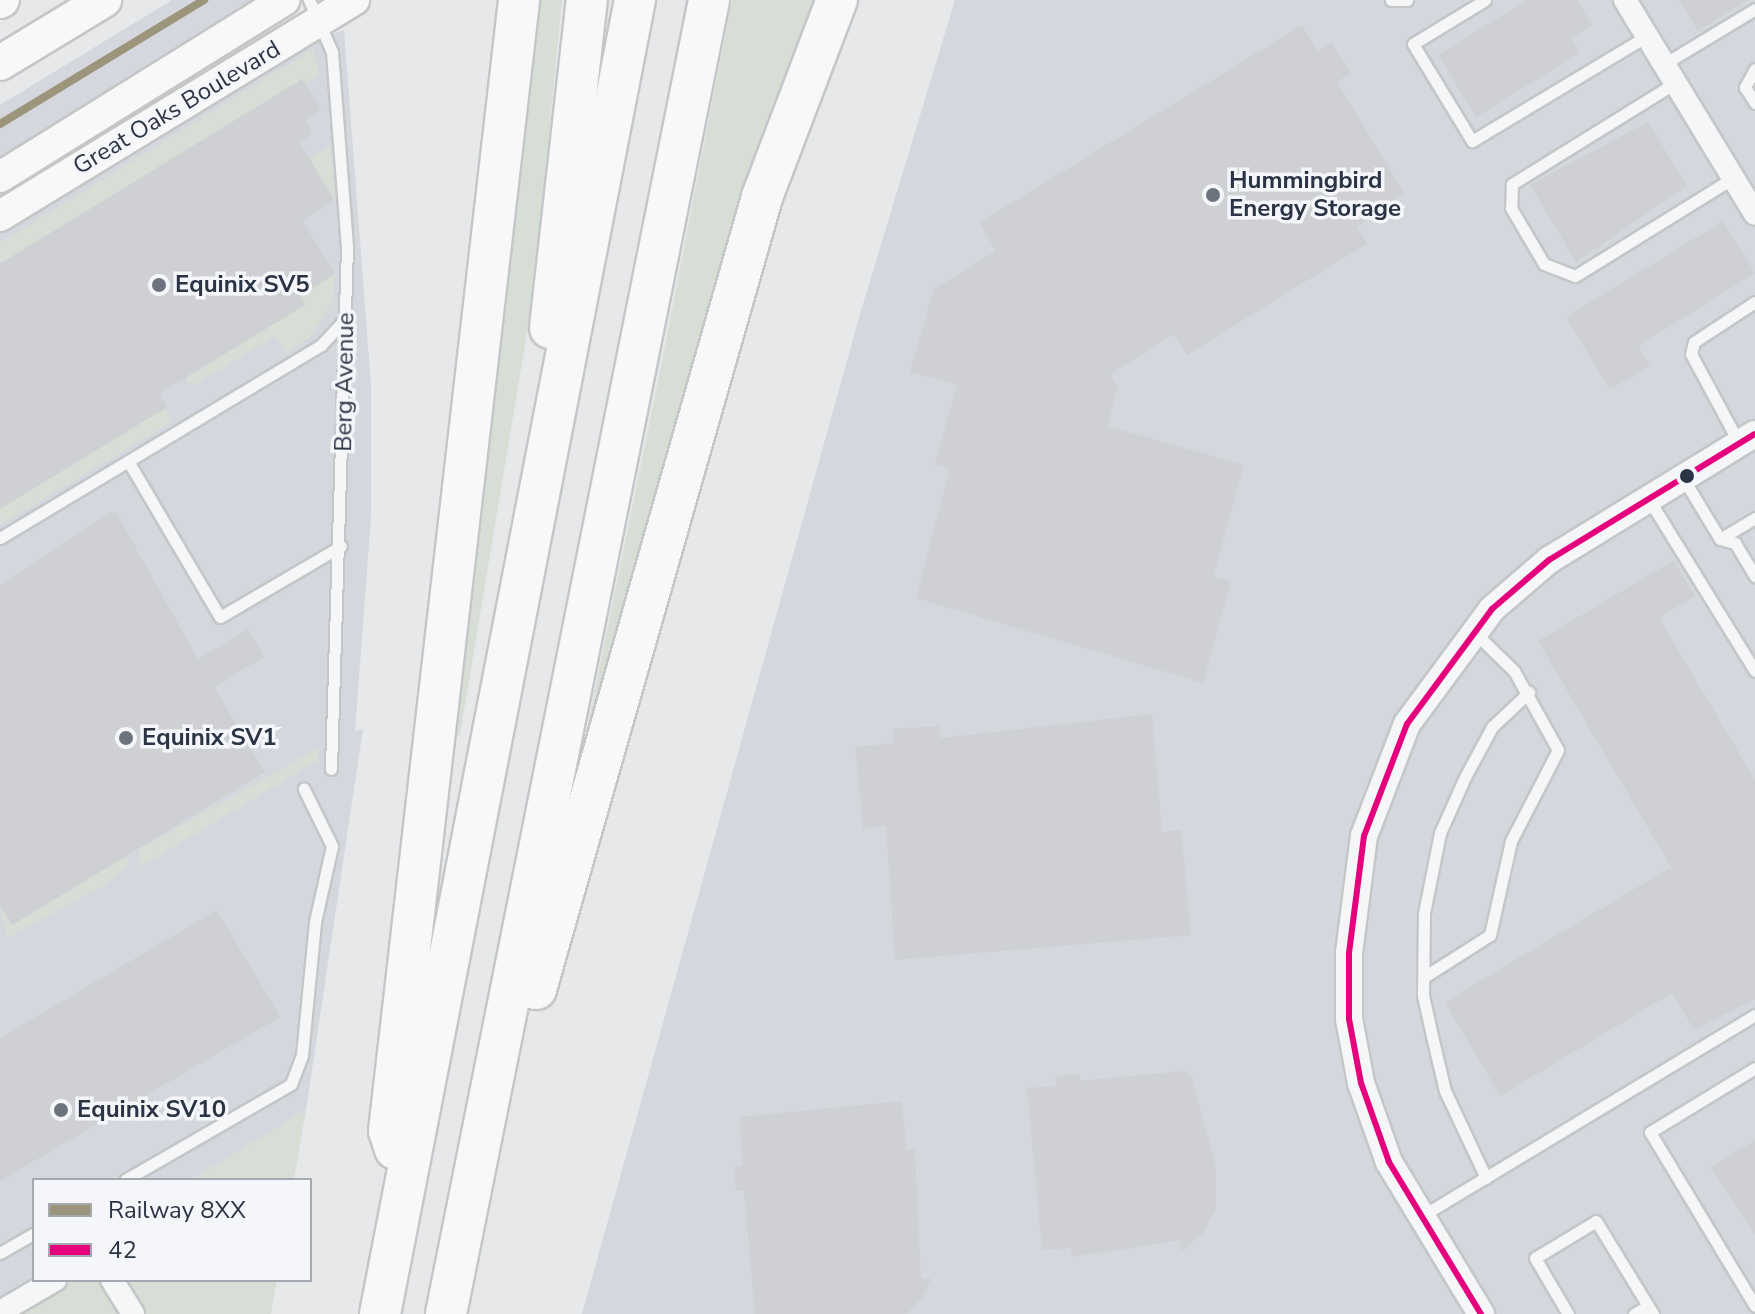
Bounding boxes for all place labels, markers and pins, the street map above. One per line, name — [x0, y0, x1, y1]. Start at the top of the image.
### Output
place label: Hummingbird Energy Storage — [1229, 167, 1401, 223]
marker: Hummingbird Energy Storage — [1204, 186, 1222, 204]
place label: Equinix SV5 — [175, 271, 310, 299]
marker: Equinix SV5 — [150, 276, 168, 294]
unlabelled marker — [1679, 468, 1695, 484]
place label: Equinix SV1 — [142, 724, 277, 752]
marker: Equinix SV1 — [117, 729, 135, 747]
place label: Equinix SV10 — [77, 1096, 226, 1124]
marker: Equinix SV10 — [52, 1101, 70, 1119]

